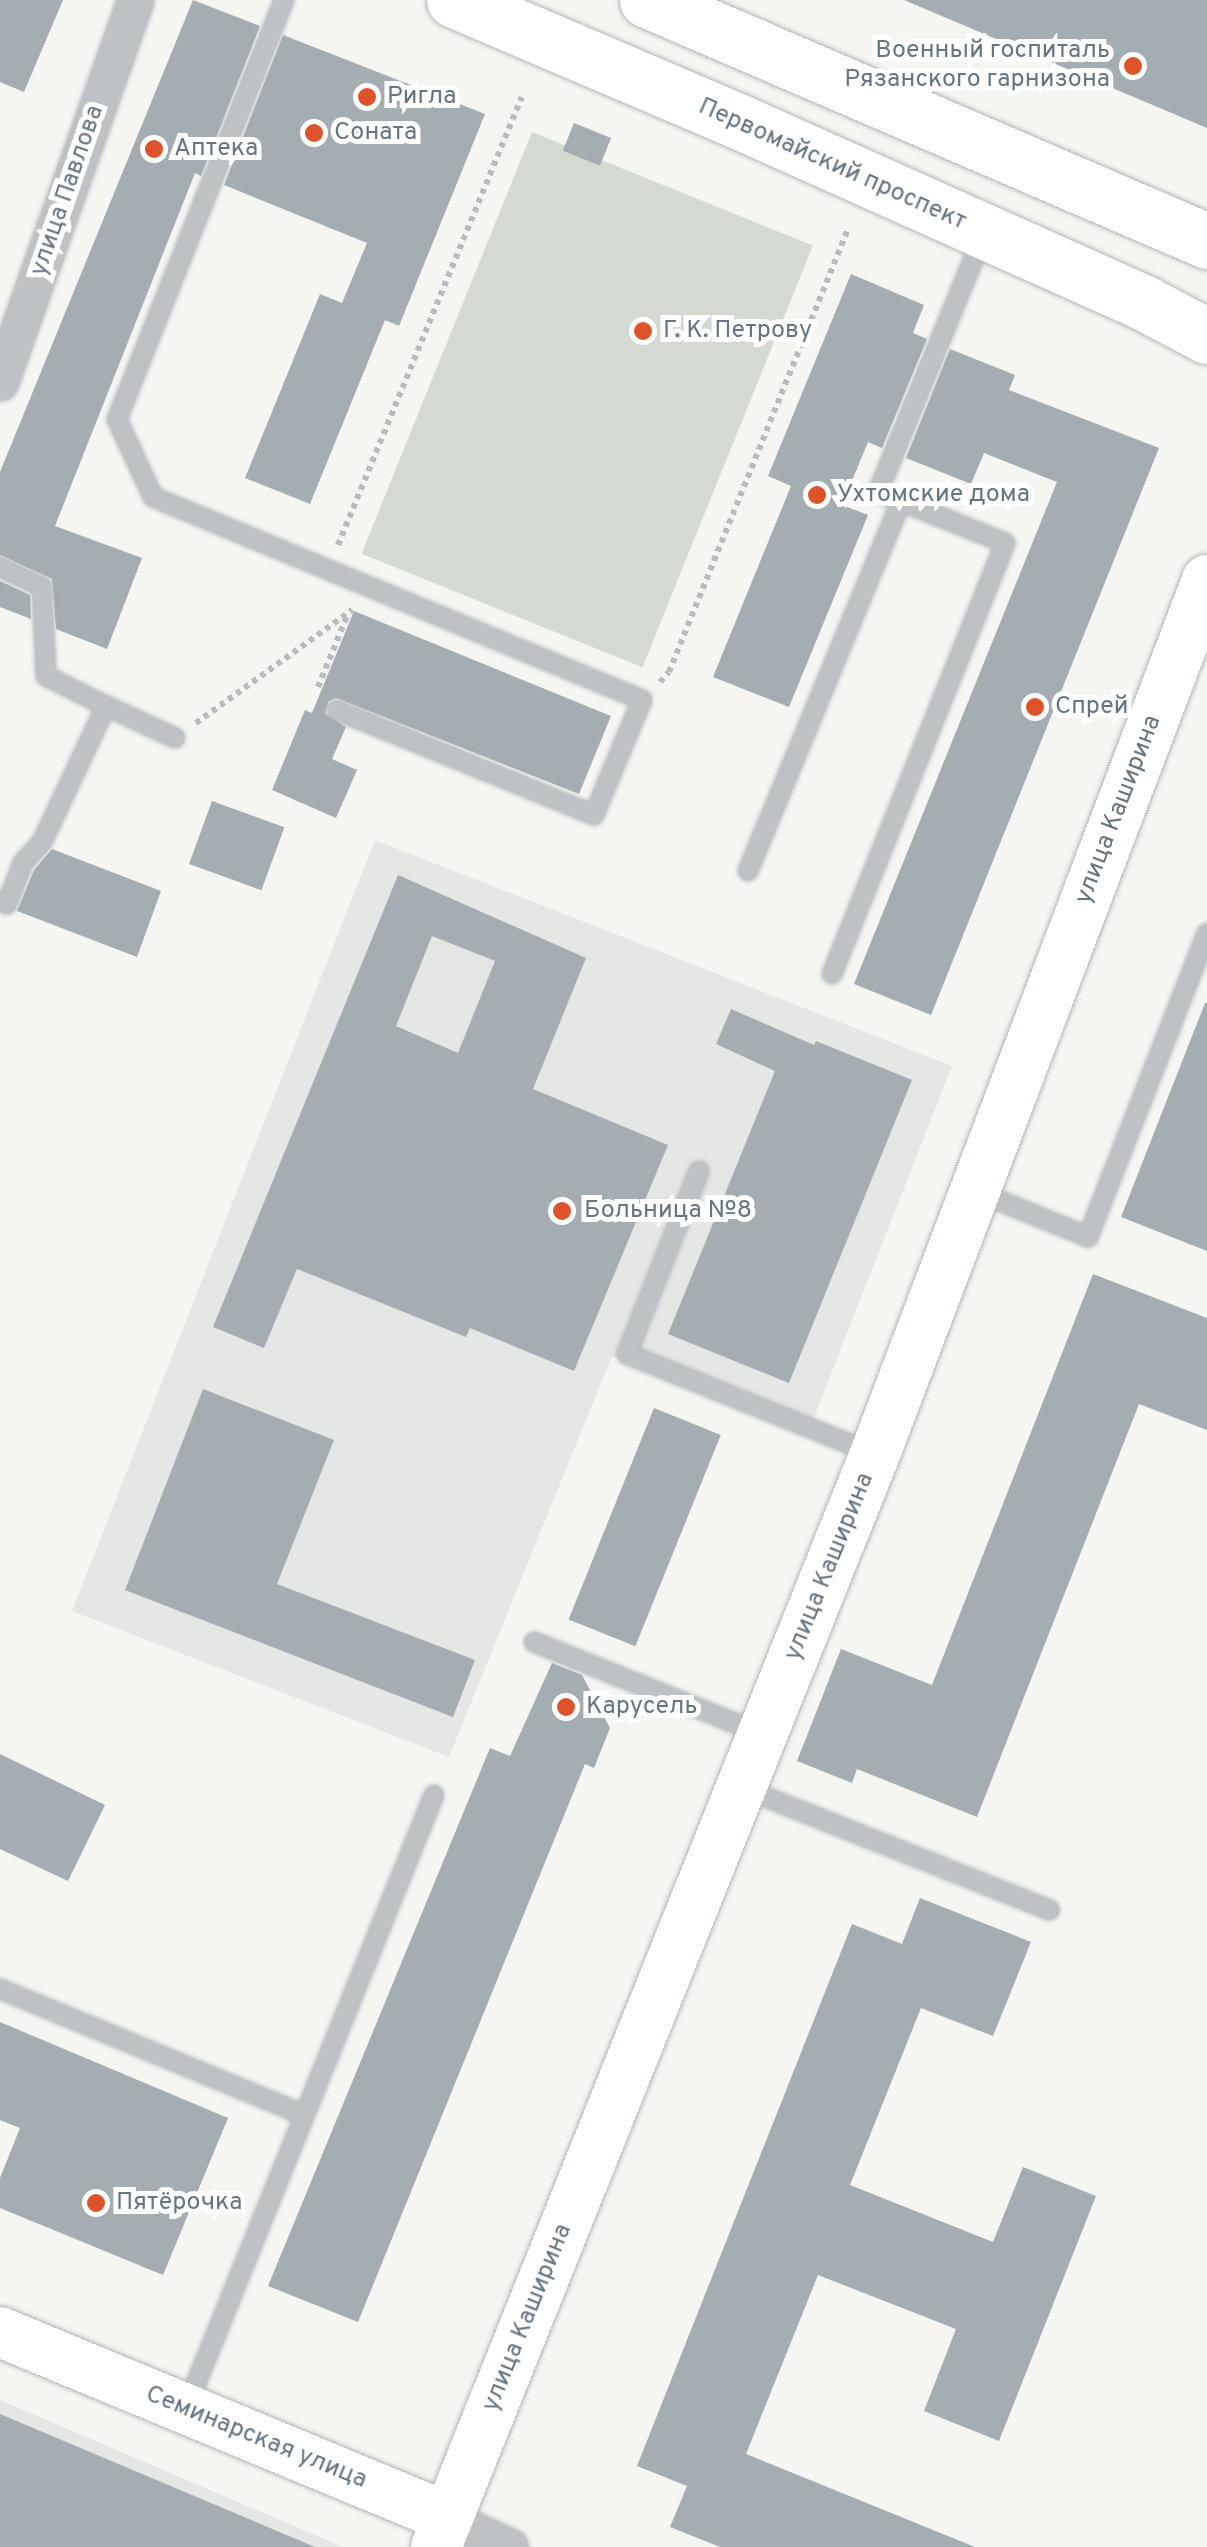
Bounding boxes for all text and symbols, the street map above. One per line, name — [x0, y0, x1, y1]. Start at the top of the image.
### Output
place label: Военный госпиталь Рязанского гарнизона — [844, 37, 1110, 96]
marker: Военный госпиталь Рязанского гарнизона — [1120, 53, 1146, 79]
place label: Ригла — [387, 82, 456, 112]
marker: Ригла — [356, 86, 378, 108]
street label: Первомайский проспект — [693, 92, 971, 238]
street label: улица Павлова — [25, 102, 111, 280]
place label: Соната — [334, 118, 417, 148]
marker: Соната — [303, 122, 325, 144]
place label: Аптека — [174, 134, 258, 164]
marker: Аптека — [143, 138, 165, 160]
place label: Г. К. Петрову — [663, 316, 812, 346]
marker: Г. К. Петрову — [632, 320, 654, 342]
place label: Ухтомские дома — [837, 480, 1030, 510]
marker: Ухтомские дома — [806, 484, 828, 506]
place label: Спрей — [1055, 692, 1128, 722]
marker: Спрей — [1024, 696, 1046, 718]
street label: улица Каширина — [1069, 711, 1169, 909]
place label: Больница №8 — [584, 1196, 752, 1226]
marker: Больница №8 — [549, 1198, 575, 1224]
street label: улица Каширина — [779, 1469, 881, 1665]
place label: Карусель — [586, 1692, 698, 1722]
marker: Карусель — [555, 1696, 577, 1718]
place label: Пятёрочка — [116, 2188, 242, 2218]
marker: Пятёрочка — [85, 2192, 107, 2214]
street label: улица Каширина — [477, 2220, 579, 2416]
street label: Семинарская улица — [141, 2380, 371, 2496]

